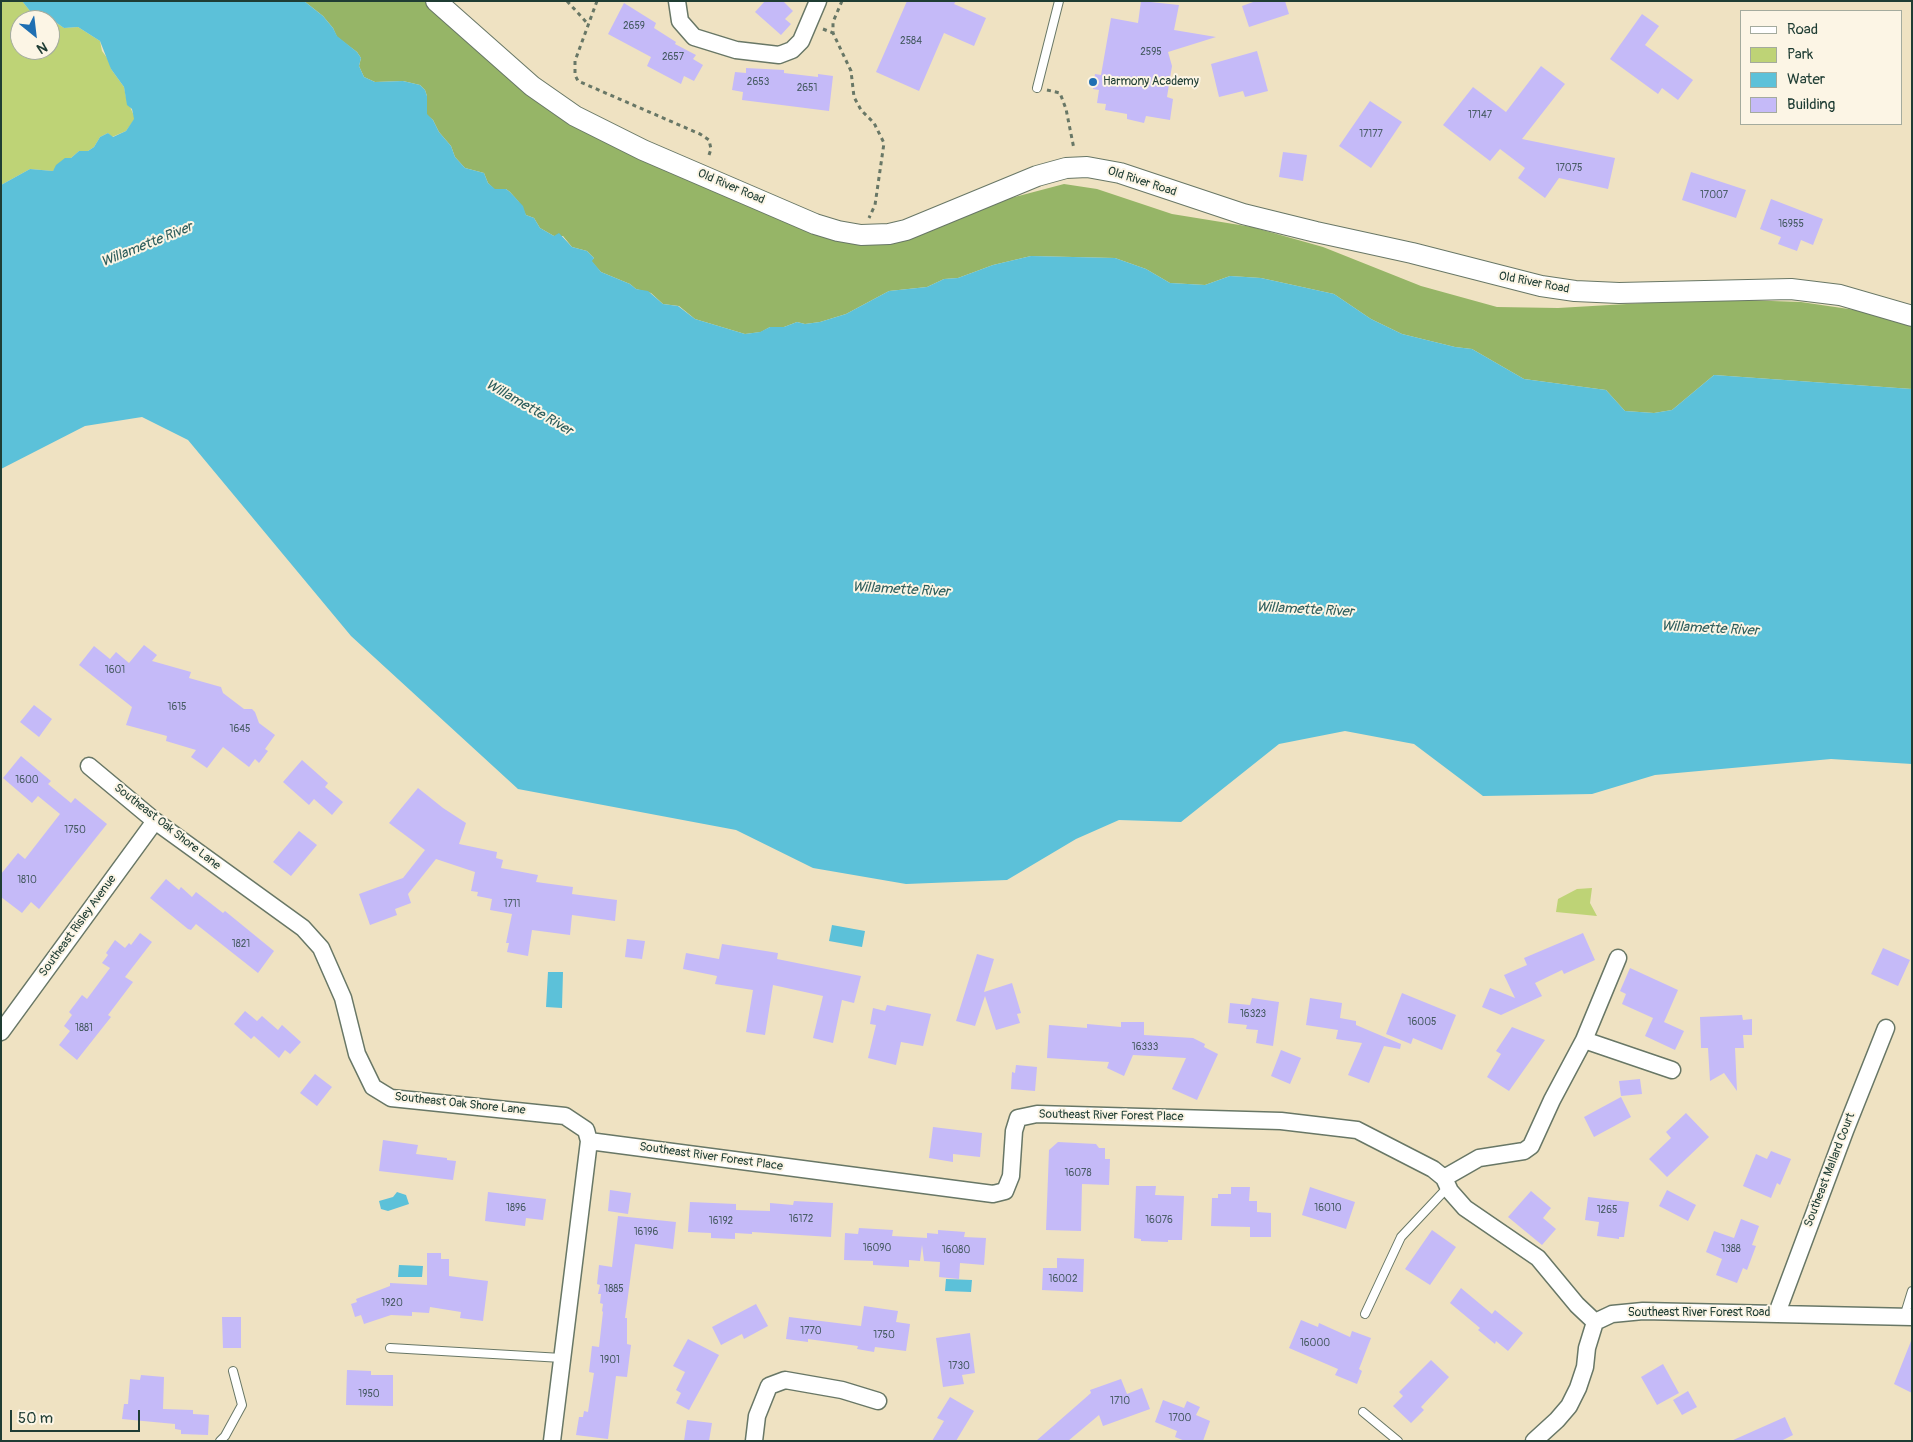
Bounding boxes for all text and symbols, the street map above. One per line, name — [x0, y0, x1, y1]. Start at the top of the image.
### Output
north arrow — [10, 10, 60, 60]
legend — [1740, 10, 1903, 125]
house number: 2659 — [623, 20, 645, 32]
text: Road — [1787, 20, 1818, 39]
house number: 2584 — [900, 35, 922, 47]
text: N — [34, 38, 50, 57]
text: Park — [1787, 45, 1813, 64]
house number: 2595 — [1140, 46, 1162, 58]
house number: 2657 — [662, 51, 684, 63]
text: Water — [1787, 70, 1825, 89]
place label: Harmony Academy — [1103, 75, 1199, 89]
house number: 2653 — [747, 76, 769, 88]
marker: Harmony Academy — [1087, 76, 1099, 88]
house number: 2651 — [797, 82, 817, 94]
text: Building — [1787, 95, 1835, 114]
house number: 17147 — [1468, 109, 1492, 121]
house number: 17177 — [1359, 128, 1383, 140]
house number: 17075 — [1556, 162, 1582, 174]
street label: Old River Road — [1106, 164, 1178, 200]
street label: Old River Road — [695, 166, 767, 208]
house number: 17007 — [1700, 189, 1728, 201]
house number: 16955 — [1778, 218, 1804, 230]
water label: Willamette River — [99, 219, 195, 271]
street label: Old River Road — [1498, 269, 1570, 297]
water label: Willamette River — [483, 376, 575, 440]
water label: Willamette River — [852, 579, 950, 601]
water label: Willamette River — [1256, 599, 1354, 621]
water label: Willamette River — [1661, 618, 1759, 640]
house number: 1601 — [105, 664, 125, 676]
house number: 1615 — [167, 701, 187, 713]
house number: 1645 — [230, 723, 250, 735]
house number: 1600 — [15, 774, 39, 786]
street label: Southeast Oak Shore Lane — [111, 781, 223, 873]
house number: 1750 — [64, 824, 86, 836]
street label: Southeast Risley Avenue — [36, 872, 120, 980]
house number: 1810 — [17, 874, 37, 886]
house number: 1711 — [503, 898, 521, 910]
house number: 1821 — [232, 938, 250, 950]
house number: 16323 — [1240, 1008, 1266, 1020]
house number: 16005 — [1408, 1016, 1436, 1028]
house number: 1881 — [75, 1022, 93, 1034]
house number: 16333 — [1132, 1041, 1158, 1053]
street label: Southeast Oak Shore Lane — [394, 1090, 526, 1118]
street label: Southeast River Forest Place — [1038, 1108, 1184, 1124]
street label: Southeast Mallard Court — [1802, 1111, 1858, 1229]
street label: Southeast River Forest Place — [638, 1140, 784, 1174]
house number: 16078 — [1065, 1167, 1091, 1179]
house number: 1896 — [506, 1202, 526, 1214]
house number: 16010 — [1314, 1202, 1342, 1214]
house number: 1265 — [1597, 1204, 1617, 1216]
house number: 16172 — [789, 1213, 813, 1225]
house number: 16076 — [1145, 1214, 1173, 1226]
house number: 16192 — [709, 1215, 733, 1227]
house number: 16196 — [634, 1226, 658, 1238]
house number: 16090 — [863, 1242, 891, 1254]
house number: 1388 — [1721, 1243, 1741, 1255]
house number: 16080 — [942, 1244, 970, 1256]
house number: 16002 — [1049, 1273, 1077, 1285]
house number: 1885 — [604, 1283, 624, 1295]
house number: 1920 — [381, 1297, 403, 1309]
street label: Southeast River Forest Road — [1628, 1306, 1770, 1320]
house number: 1770 — [800, 1325, 822, 1337]
house number: 1750 — [873, 1329, 895, 1341]
house number: 16000 — [1300, 1337, 1330, 1349]
house number: 1901 — [600, 1354, 620, 1366]
house number: 1730 — [948, 1360, 970, 1372]
house number: 1950 — [358, 1388, 380, 1400]
house number: 1710 — [1110, 1395, 1130, 1407]
scale bar — [12, 1400, 142, 1432]
text: 50 m — [18, 1409, 53, 1428]
house number: 1700 — [1169, 1412, 1191, 1424]

